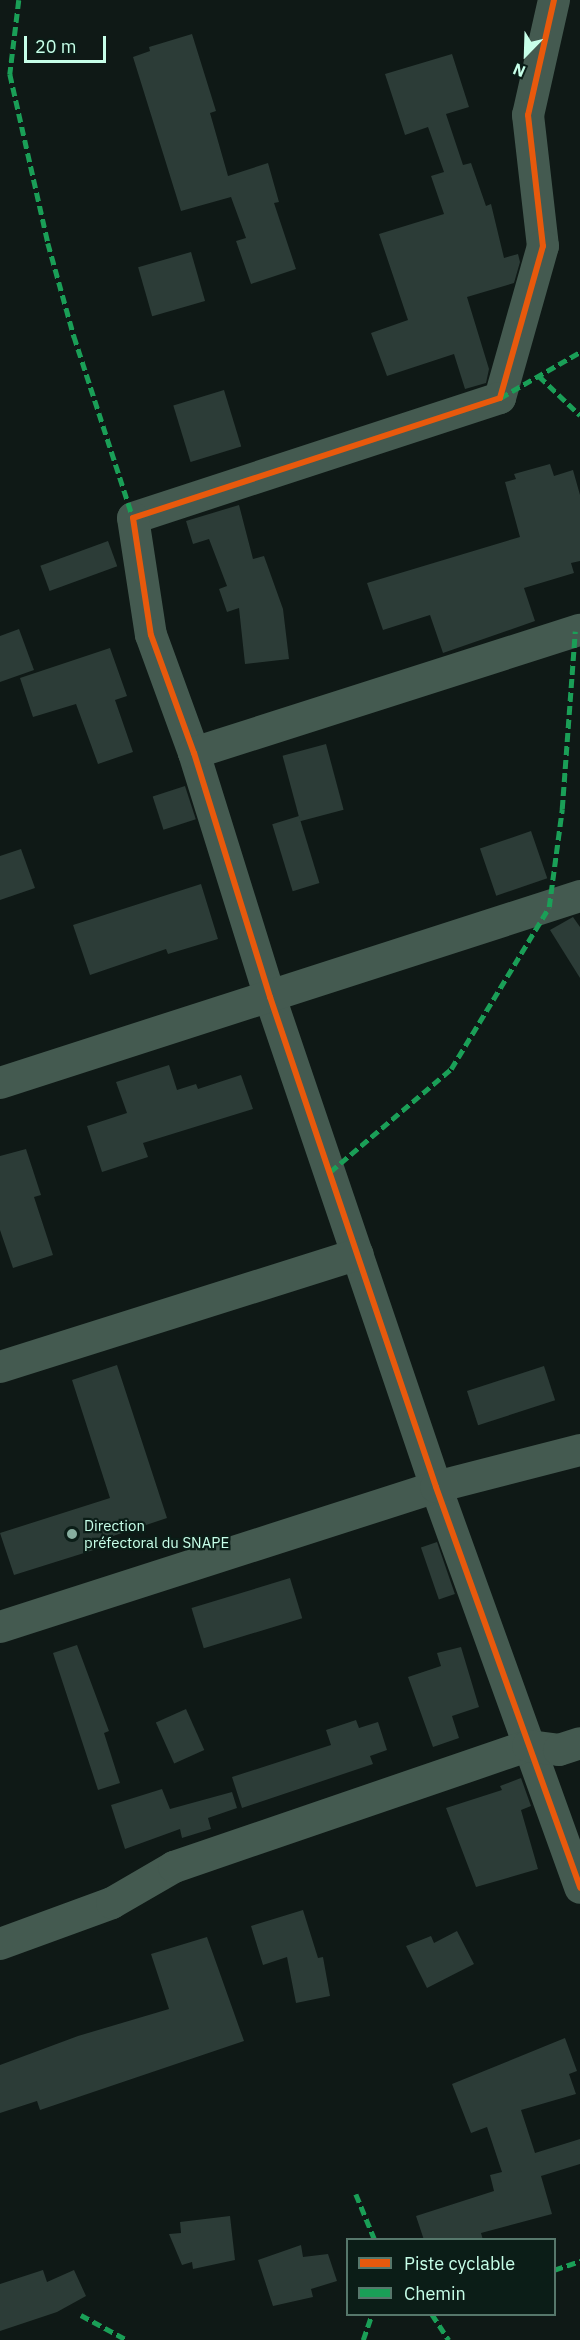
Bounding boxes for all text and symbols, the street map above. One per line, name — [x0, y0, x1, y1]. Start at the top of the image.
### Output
scale bar — [27, 24, 110, 62]
north arrow — [496, 24, 556, 84]
text: 20 m — [35, 35, 77, 58]
text: N — [510, 59, 528, 82]
place label: Direction préfectoral du SNAPE — [84, 1516, 229, 1551]
marker: Direction préfectoral du SNAPE — [65, 1527, 79, 1541]
legend — [346, 2238, 556, 2316]
text: Piste cyclable — [404, 2252, 515, 2275]
text: Chemin — [404, 2282, 466, 2305]

